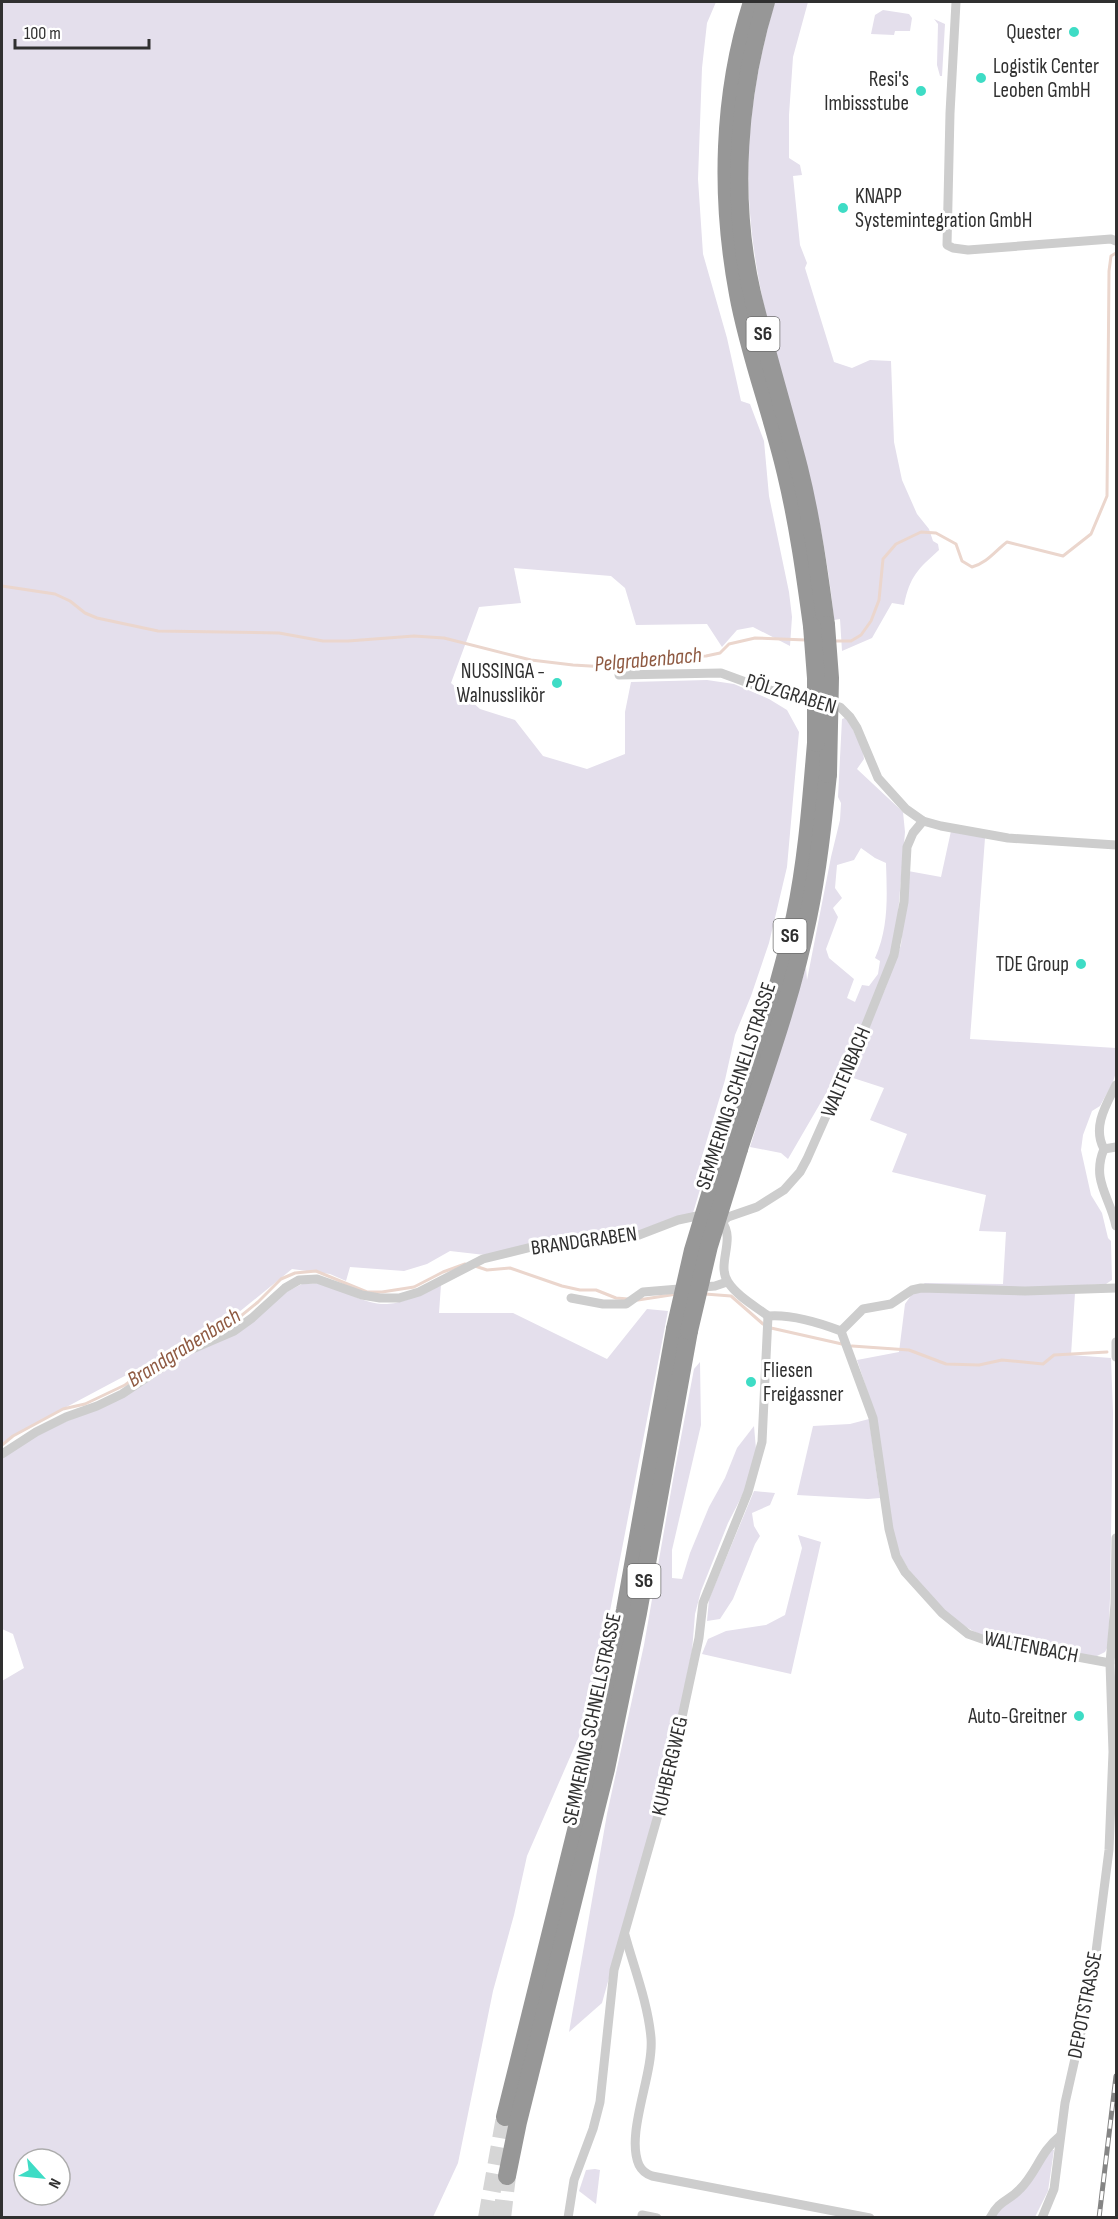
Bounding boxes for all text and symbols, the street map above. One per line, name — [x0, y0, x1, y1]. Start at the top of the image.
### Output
scale bar — [15, 12, 148, 50]
place label: Quester — [1006, 20, 1062, 45]
text: 100 m — [24, 23, 61, 44]
marker: Quester — [1067, 25, 1081, 39]
place label: Logistik Center Leoben GmbH — [993, 54, 1099, 103]
place label: Resi's Imbissstube — [824, 67, 909, 116]
marker: Logistik Center Leoben GmbH — [974, 71, 988, 85]
marker: Resi's Imbissstube — [914, 84, 928, 98]
place label: KNAPP Systemintegration GmbH — [855, 184, 1032, 233]
marker: KNAPP Systemintegration GmbH — [836, 201, 850, 215]
road number: S6 — [746, 317, 780, 351]
water label: Pelgrabenbach — [593, 642, 703, 678]
place label: NUSSINGA - Walnusslikör — [457, 659, 545, 708]
street label: PÖLZGRABEN — [743, 668, 839, 720]
marker: NUSSINGA - Walnusslikör — [550, 676, 564, 690]
road number: S6 — [774, 919, 806, 953]
place label: TDE Group — [996, 952, 1069, 977]
marker: TDE Group — [1074, 957, 1088, 971]
street label: SEMMERING SCHNELLSTRASSE — [691, 979, 781, 1193]
street label: WALTENBACH — [816, 1023, 876, 1121]
street label: BRANDGRABEN — [529, 1221, 639, 1261]
water label: Brandgrabenbach — [122, 1302, 246, 1394]
place label: Fliesen Freigassner — [763, 1358, 843, 1407]
marker: Fliesen Freigassner — [744, 1375, 758, 1389]
road number: S6 — [628, 1564, 660, 1598]
street label: SEMMERING SCHNELLSTRASSE — [557, 1610, 627, 1828]
street label: WALTENBACH — [982, 1626, 1080, 1668]
place label: Auto-Greitner — [967, 1704, 1067, 1729]
marker: Auto-Greitner — [1072, 1709, 1086, 1723]
street label: KUHBERGWEG — [646, 1714, 694, 1818]
street label: DEPOTSTRASSE — [1062, 1949, 1108, 2061]
north arrow — [12, 2147, 72, 2207]
text: N — [44, 2175, 64, 2191]

